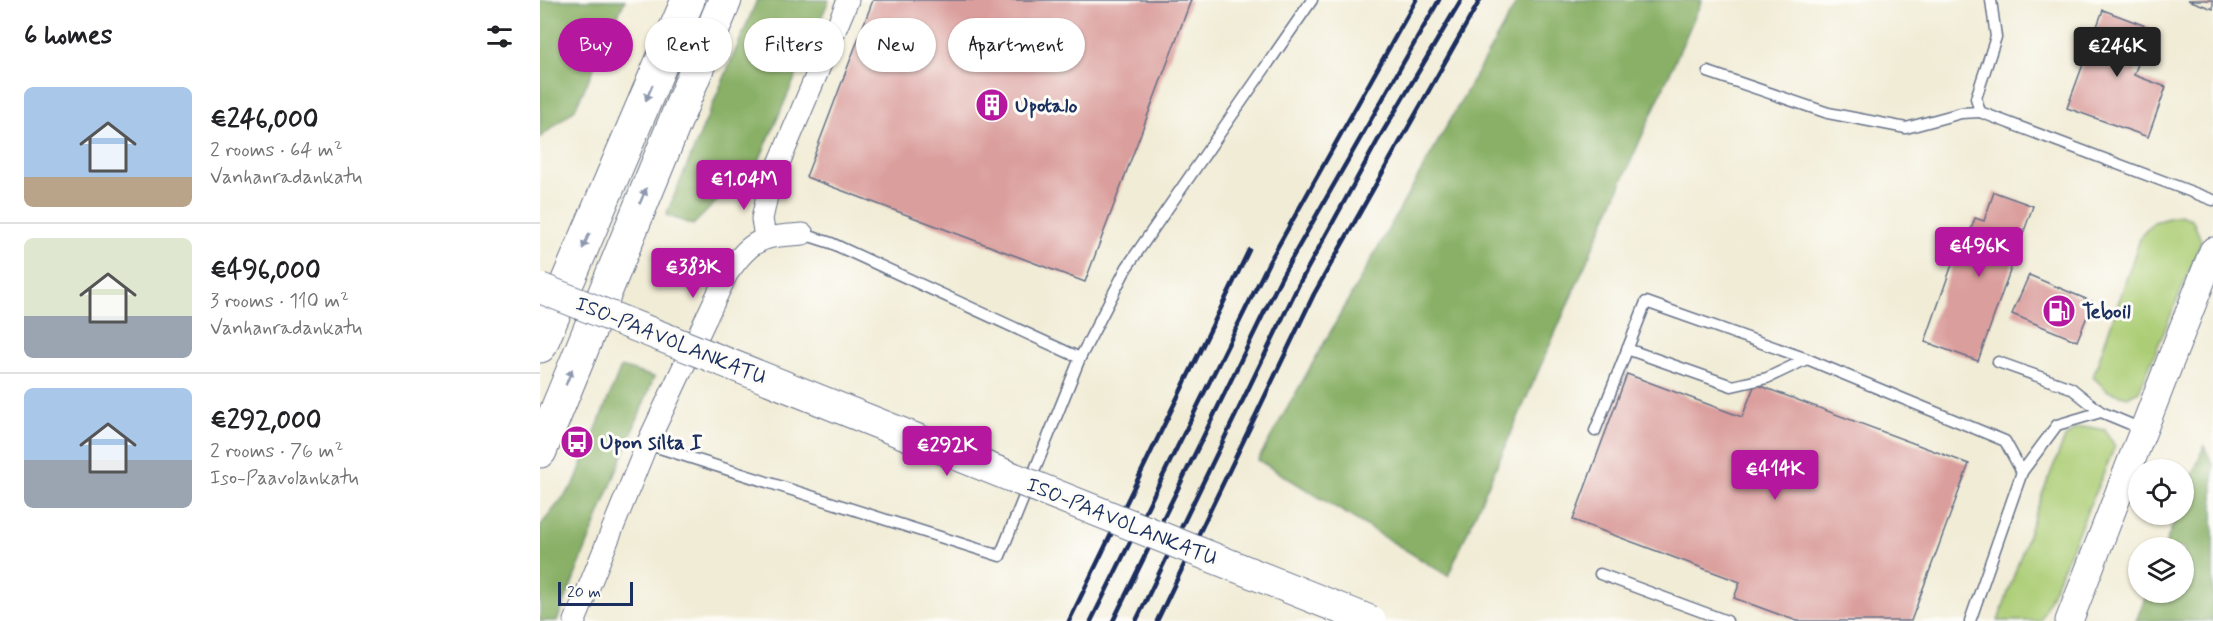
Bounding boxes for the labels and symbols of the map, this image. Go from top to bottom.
pin: €246K [2075,27,2159,78]
one-way arrow [644,84,654,102]
building icon: Upotalo [974,87,1010,123]
place label: Upotalo [1015,92,1077,120]
pin: €1.04M [695,160,793,211]
one-way arrow [638,187,648,205]
pin: €496K [1937,227,2021,278]
one-way arrow [581,233,590,250]
pin: €383K [651,248,735,299]
street label: ISO-PAAVOLANKATU [571,290,770,392]
fuel station icon: Teboil [2041,293,2077,329]
place label: Teboil [2082,298,2131,326]
one-way arrow [565,368,574,386]
bus stop icon: Upon silta I [559,424,595,460]
pin: €292K [905,426,989,477]
place label: Upon silta I [600,429,703,457]
pin: €414K [1733,450,1817,501]
street label: ISO-PAAVOLANKATU [1022,471,1221,573]
scale bar [558,579,633,606]

